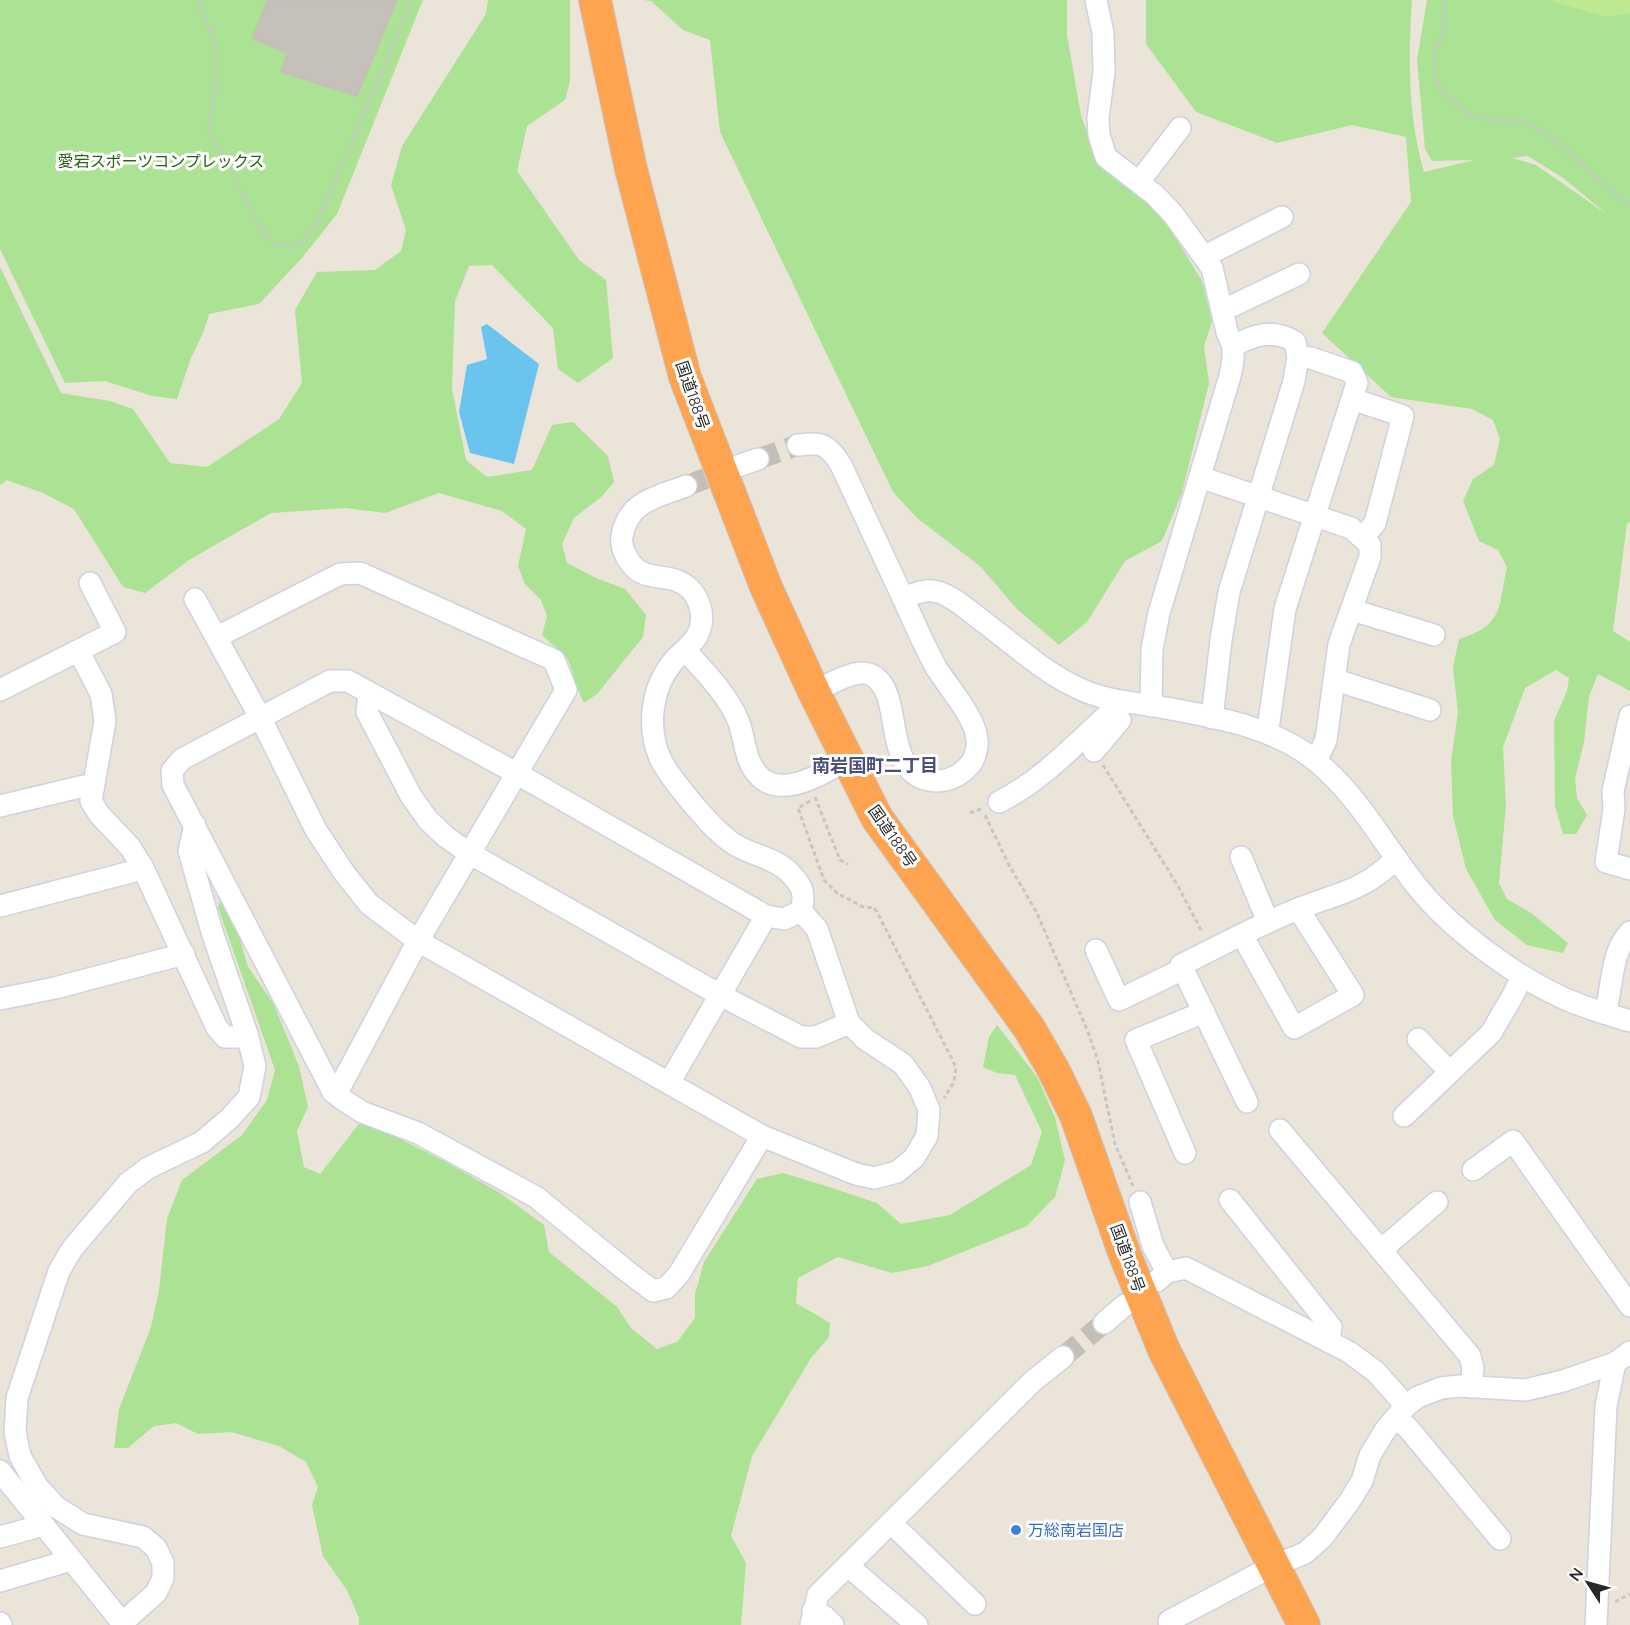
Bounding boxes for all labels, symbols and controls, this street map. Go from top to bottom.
park label: 愛宕スポーツコンプレックス [58,151,264,171]
street label: 国道188号 [672,358,714,432]
district label: 南岩国町二丁目 [812,754,938,777]
street label: 国道188号 [864,801,922,871]
street label: 国道188号 [1106,1221,1150,1295]
place label: 万総南岩国店 [1028,1520,1124,1540]
marker: 万総南岩国店 [1009,1523,1023,1537]
north arrow [1558,1553,1618,1613]
text: N [1564,1564,1587,1585]

